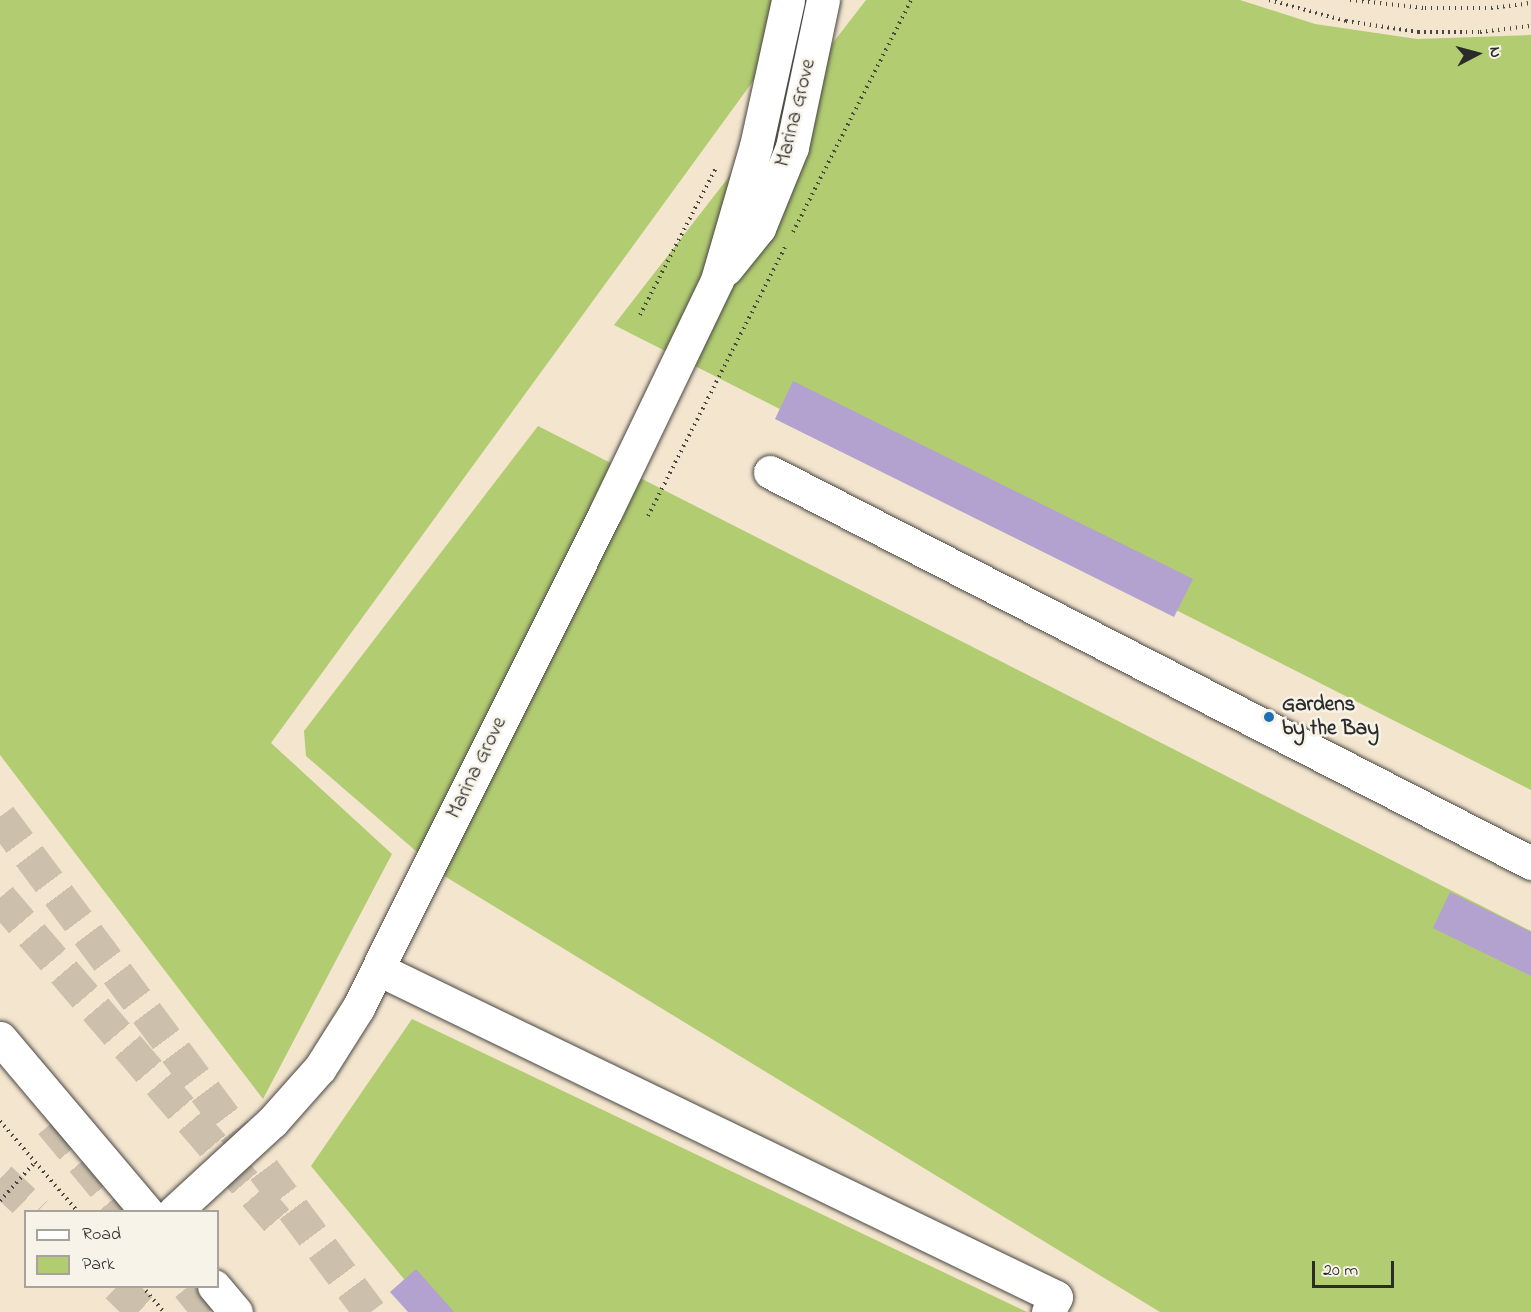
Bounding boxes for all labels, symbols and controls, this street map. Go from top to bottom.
north arrow [1447,24,1507,84]
text: N [1482,45,1507,59]
street label: Marina Grove [770,57,822,169]
place label: Gardens by the Bay [1282,692,1379,742]
marker: Gardens by the Bay [1260,708,1278,726]
street label: Marina Grove [442,713,512,823]
legend [24,1210,219,1288]
text: Road [82,1222,121,1248]
scale bar [1315,1249,1398,1287]
text: Park [82,1252,115,1278]
text: 20 m [1323,1258,1358,1284]

